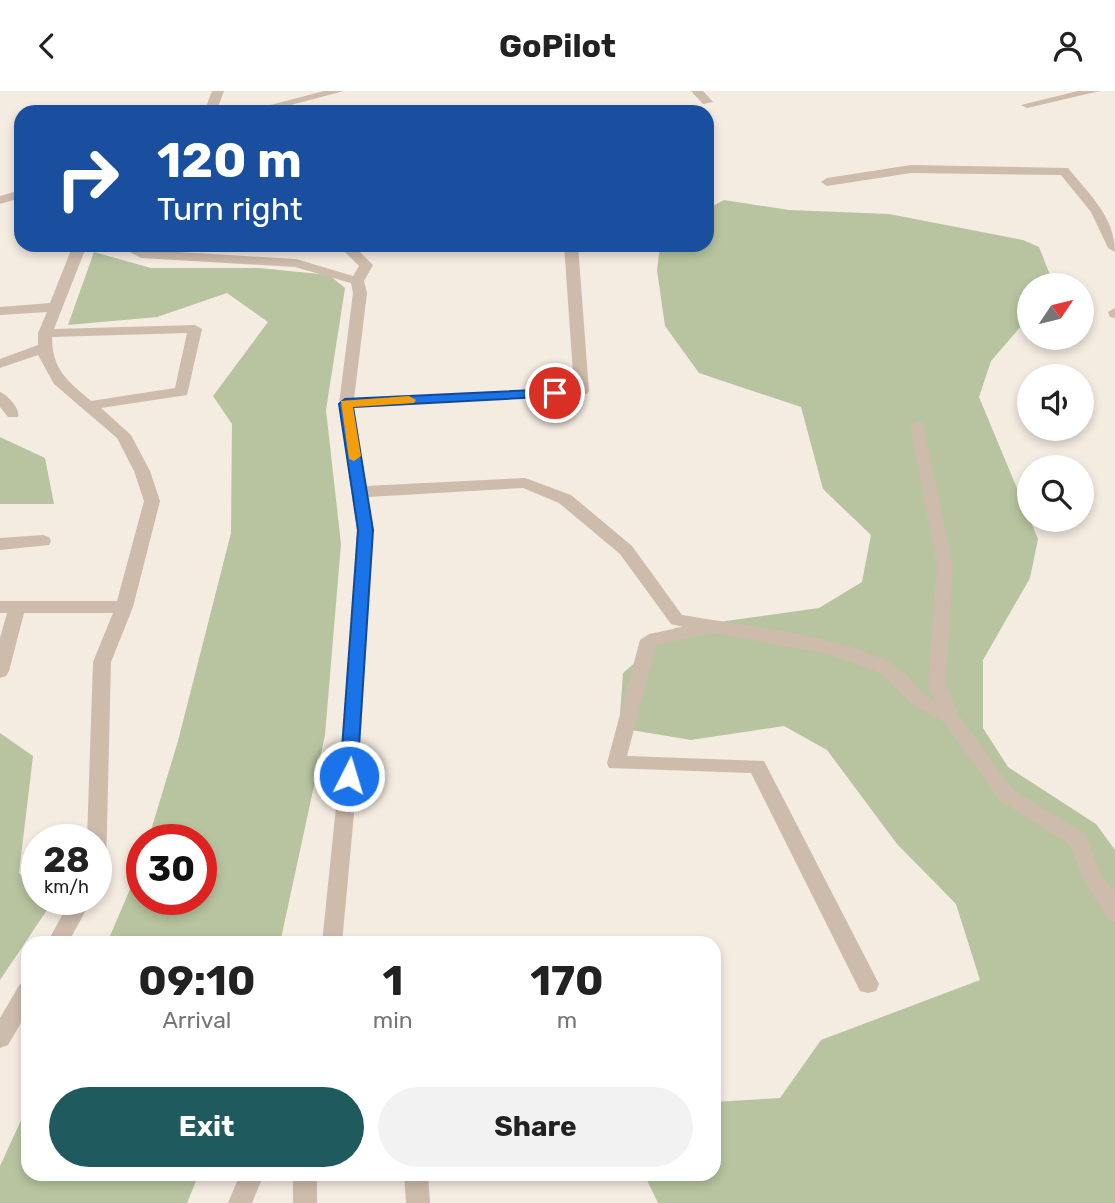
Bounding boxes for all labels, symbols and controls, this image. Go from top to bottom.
icon: back [28,27,66,65]
text: GoPilot [499,27,616,65]
icon: person [1049,27,1087,65]
text: 120 m [157,131,302,189]
icon: right [42,133,133,224]
text: Turn right [157,190,302,228]
north arrow [1017,273,1094,350]
map controls [1017,273,1094,532]
pin [525,363,585,423]
button: sound [1017,364,1094,441]
icon: arrive [536,374,574,412]
button: search [1017,455,1094,532]
position arrow [312,739,386,813]
speed limit sign: 30 [126,824,217,915]
text: 28 [43,839,90,881]
text: km/h [44,876,89,898]
text: 09:10 [138,956,256,1006]
text: 1 [382,956,403,1006]
text: 170 [530,956,604,1006]
text: Arrival [162,1006,231,1034]
text: min [373,1006,413,1034]
text: m [557,1006,577,1034]
button: Exit [49,1087,364,1167]
button: Share [378,1087,693,1167]

